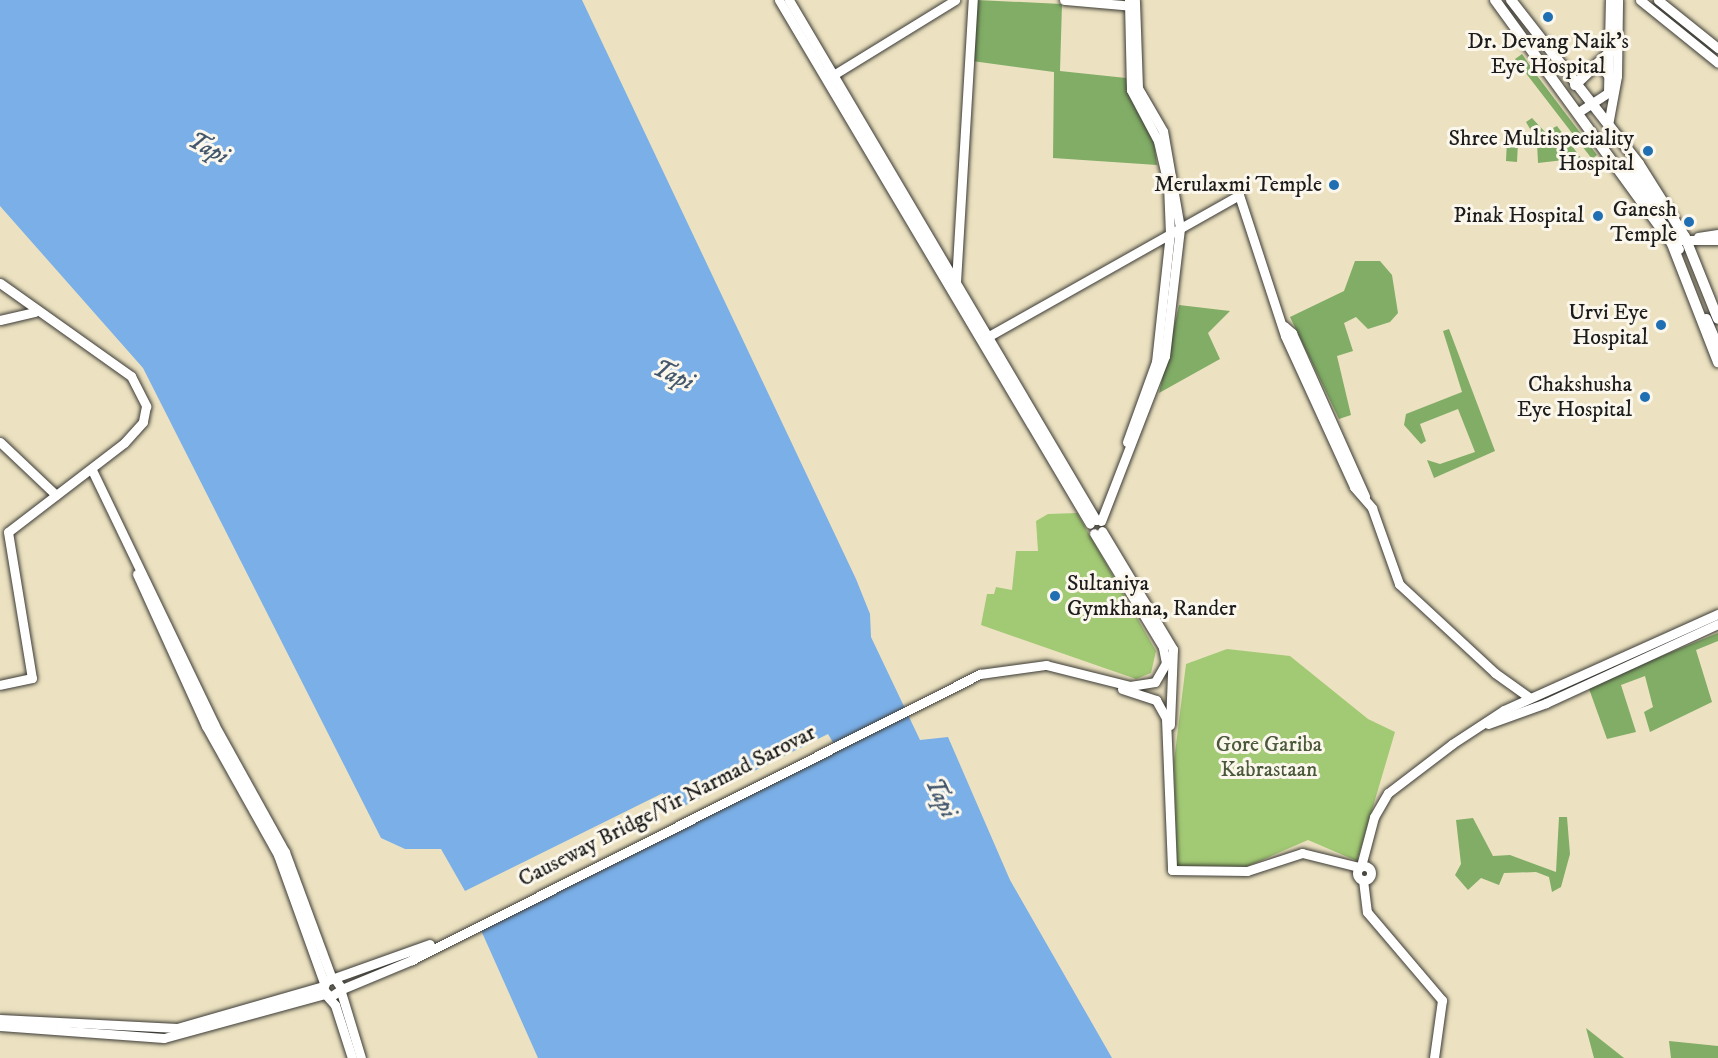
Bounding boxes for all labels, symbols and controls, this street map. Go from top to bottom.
marker: Dr. Devang Naik's Eye Hospital [1539,8,1557,26]
place label: Dr. Devang Naik's Eye Hospital [1467,28,1629,80]
place label: Shree Multispeciality Hospital [1448,125,1634,176]
water label: Tapi [183,127,233,171]
marker: Shree Multispeciality Hospital [1639,142,1657,160]
place label: Merulaxmi Temple [1154,172,1322,198]
marker: Merulaxmi Temple [1327,178,1341,192]
place label: Ganesh Temple [1610,196,1677,248]
place label: Pinak Hospital [1453,203,1584,229]
marker: Pinak Hospital [1589,207,1607,225]
marker: Ganesh Temple [1682,215,1696,229]
place label: Urvi Eye Hospital [1568,299,1648,350]
marker: Urvi Eye Hospital [1652,316,1670,334]
water label: Tapi [648,354,698,398]
place label: Chakshusha Eye Hospital [1517,371,1632,422]
marker: Chakshusha Eye Hospital [1636,388,1654,406]
place label: Sultaniya Gymkhana, Rander [1067,570,1236,622]
marker: Sultaniya Gymkhana, Rander [1048,589,1062,603]
street label: Causeway Bridge/Vir Narmad Sarovar [514,719,820,893]
park label: Gore Gariba Kabrastaan [1216,731,1322,782]
water label: Tapi [918,773,962,823]

